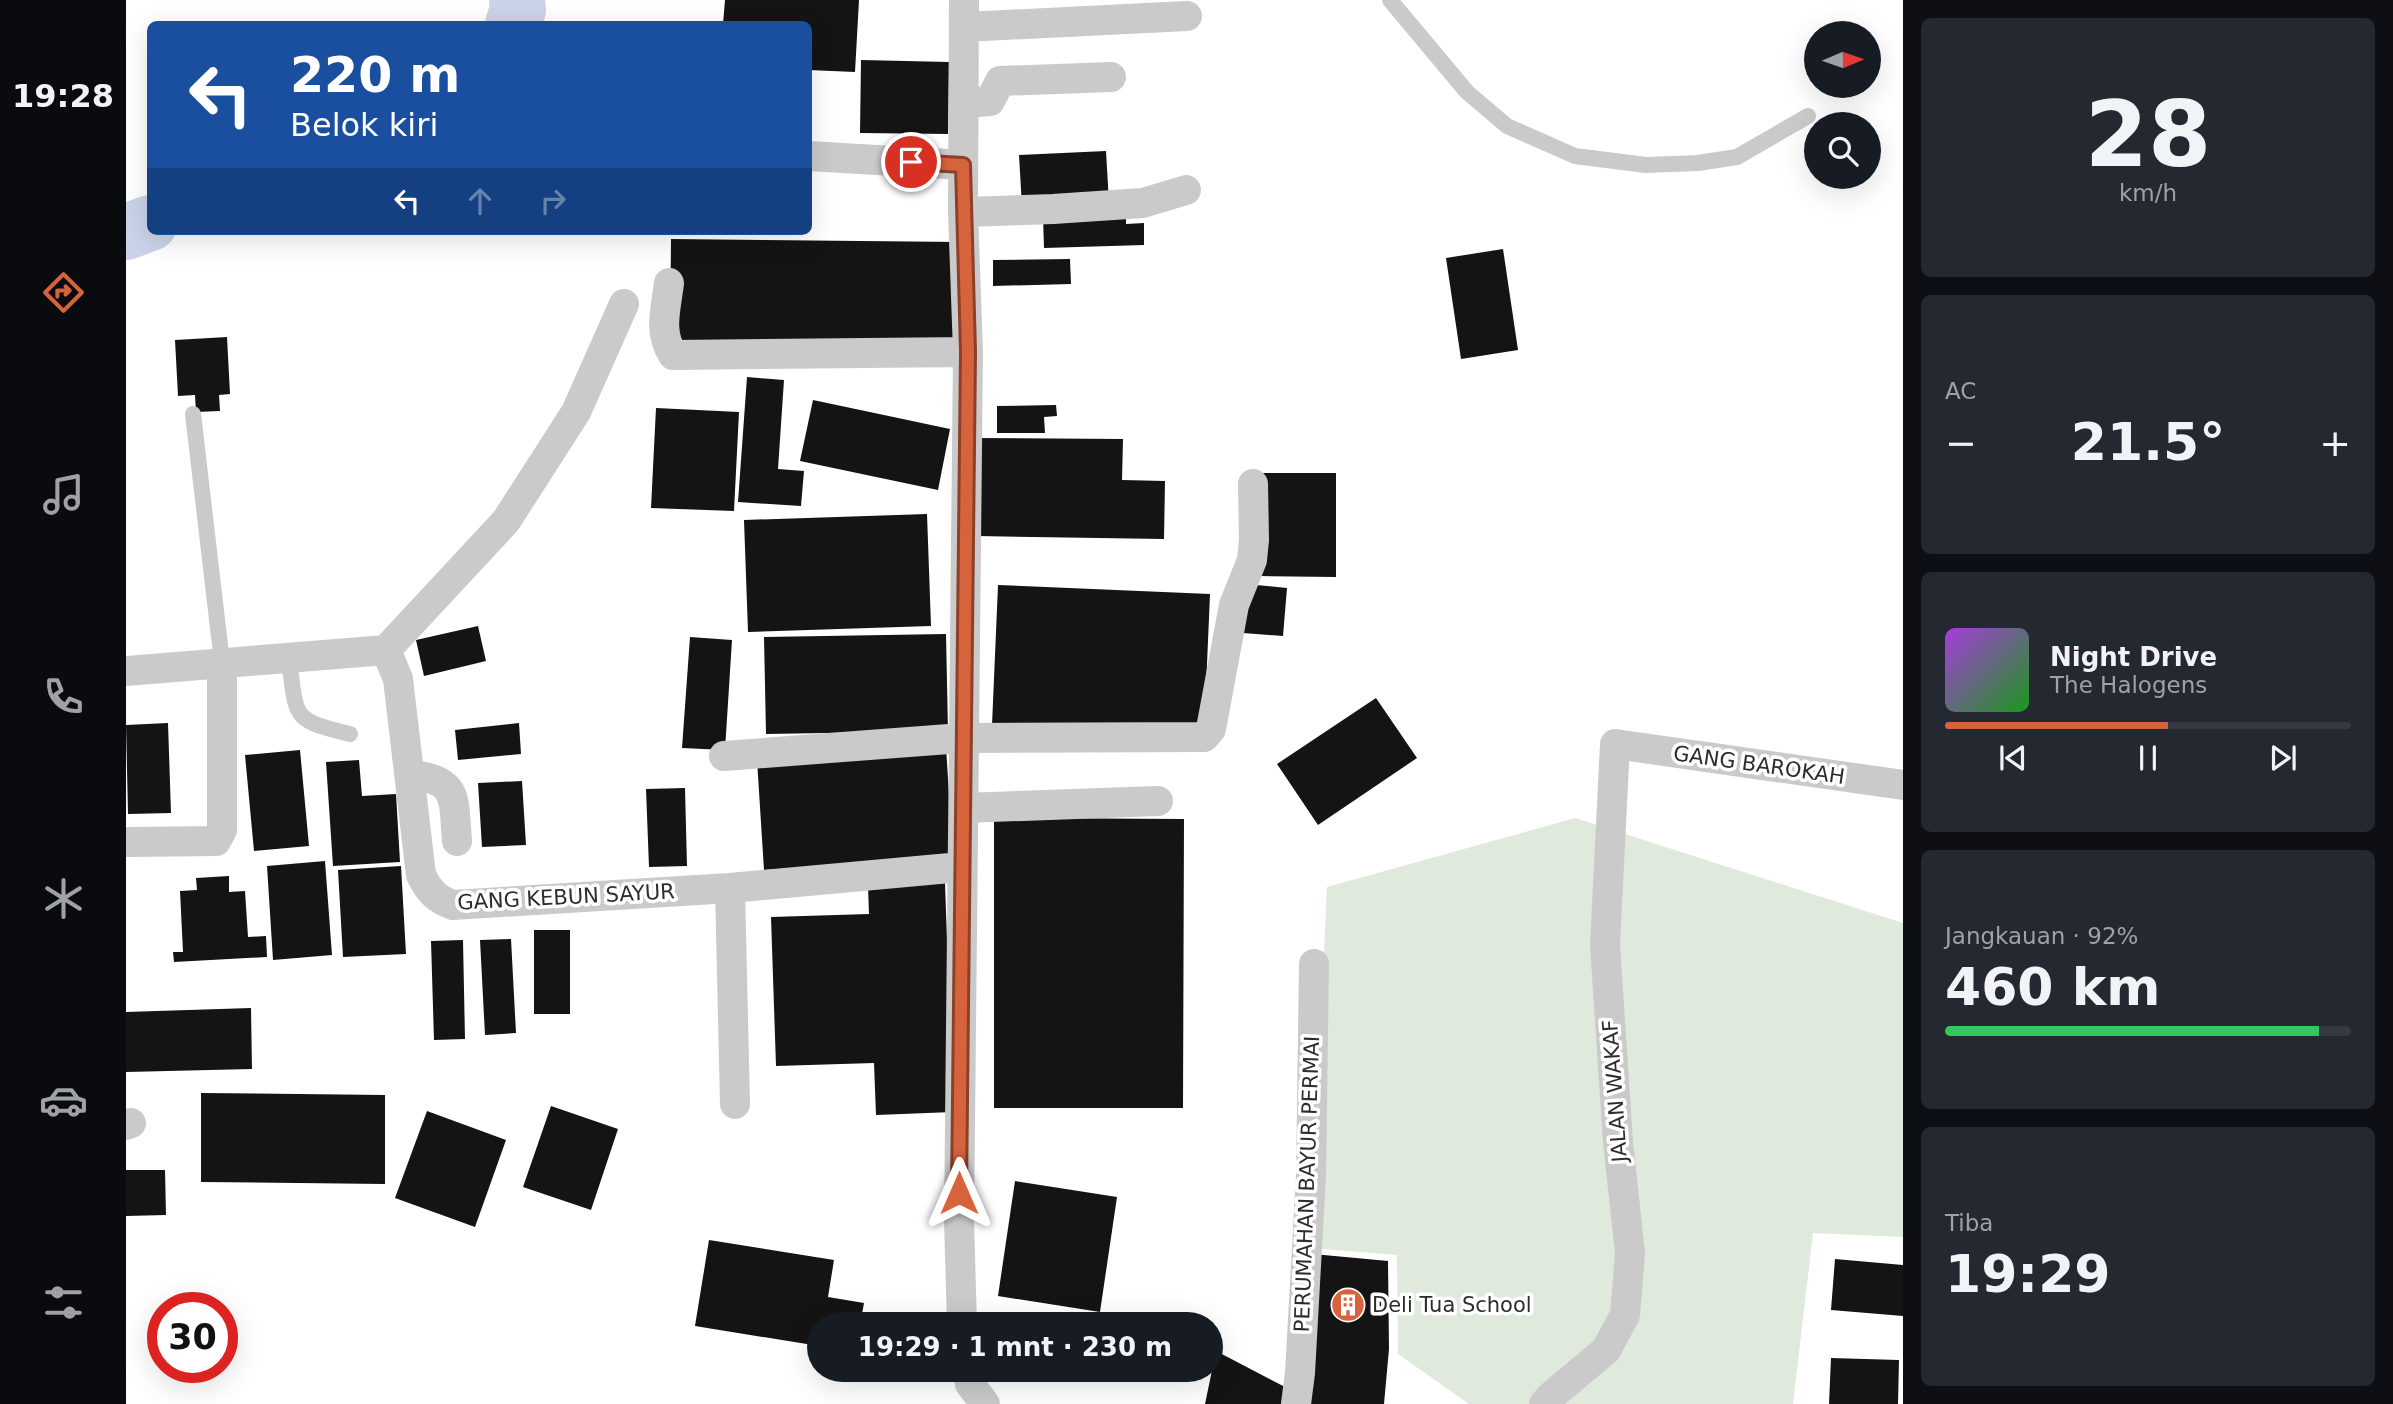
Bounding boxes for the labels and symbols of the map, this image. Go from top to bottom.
north arrow [1804,21,1881,98]
pin [881,132,941,192]
street label: GANG BAROKAH [1672,741,1846,789]
street label: GANG KEBUN SAYUR [457,879,675,915]
street label: JALAN WAKAF [1598,1019,1632,1165]
street label: PERUMAHAN BAYUR PERMAI [1290,1035,1324,1333]
position arrow [922,1156,996,1230]
building icon: Deli Tua School [1329,1286,1367,1324]
speed limit sign: 30 [147,1292,238,1383]
place label: Deli Tua School [1372,1293,1532,1317]

